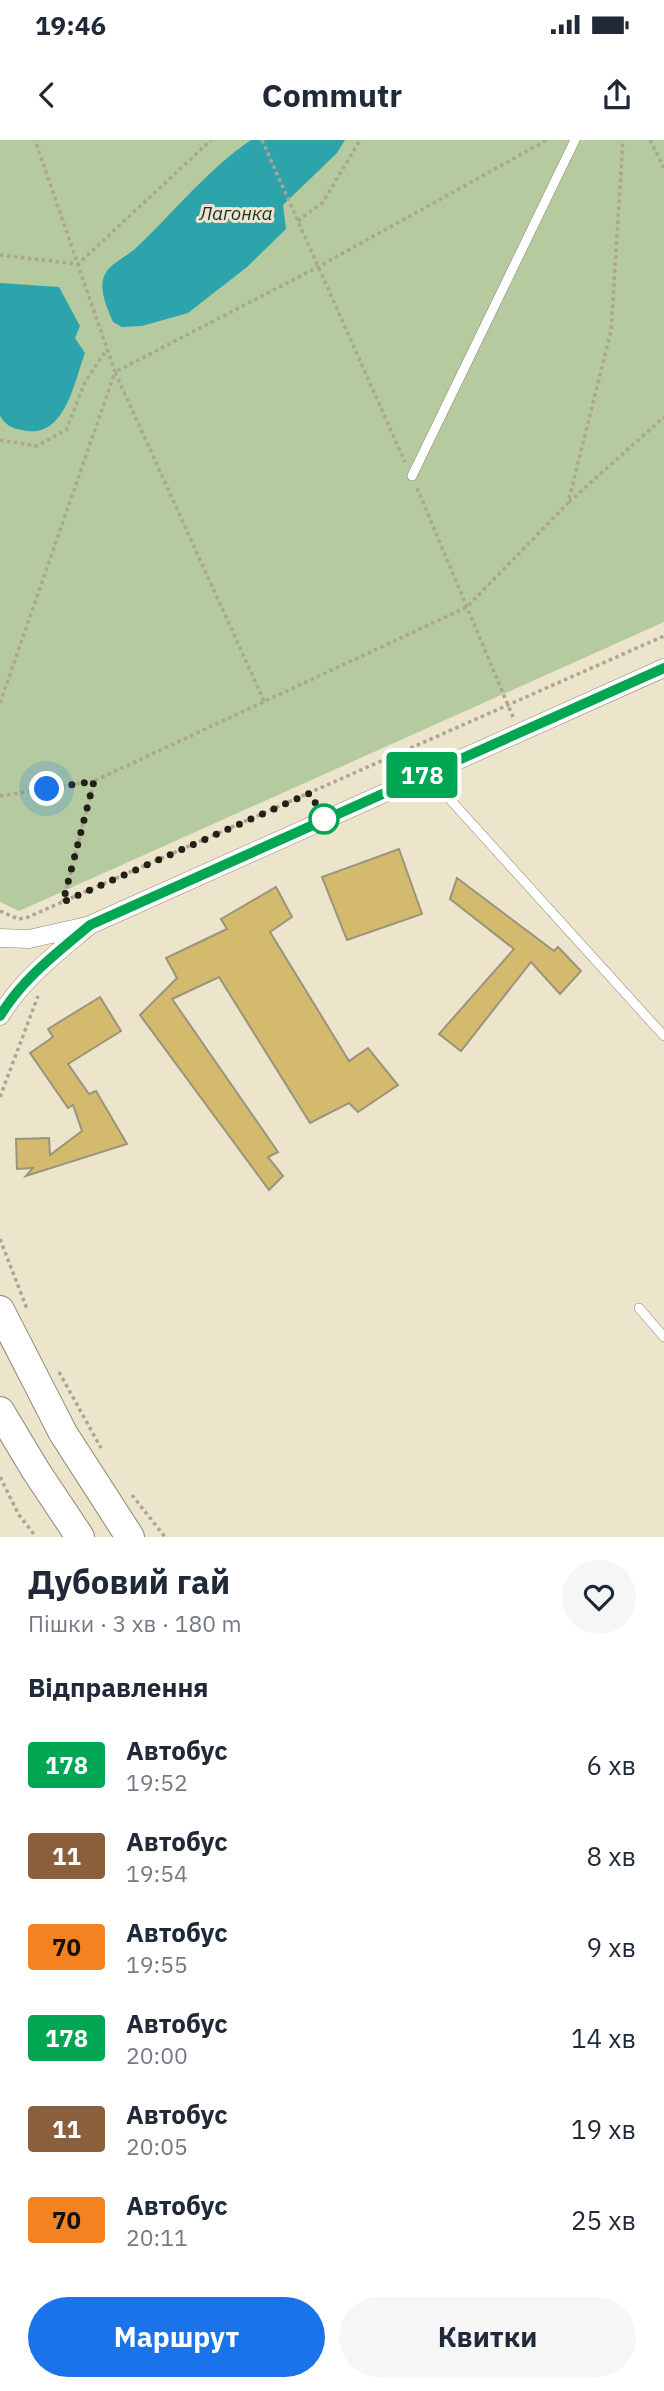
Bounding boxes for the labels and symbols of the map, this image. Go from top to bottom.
water label: Лагонка [198,201,273,225]
line badge: 178 [382,752,462,798]
your location [29,771,64,806]
unlabelled marker [309,804,339,834]

